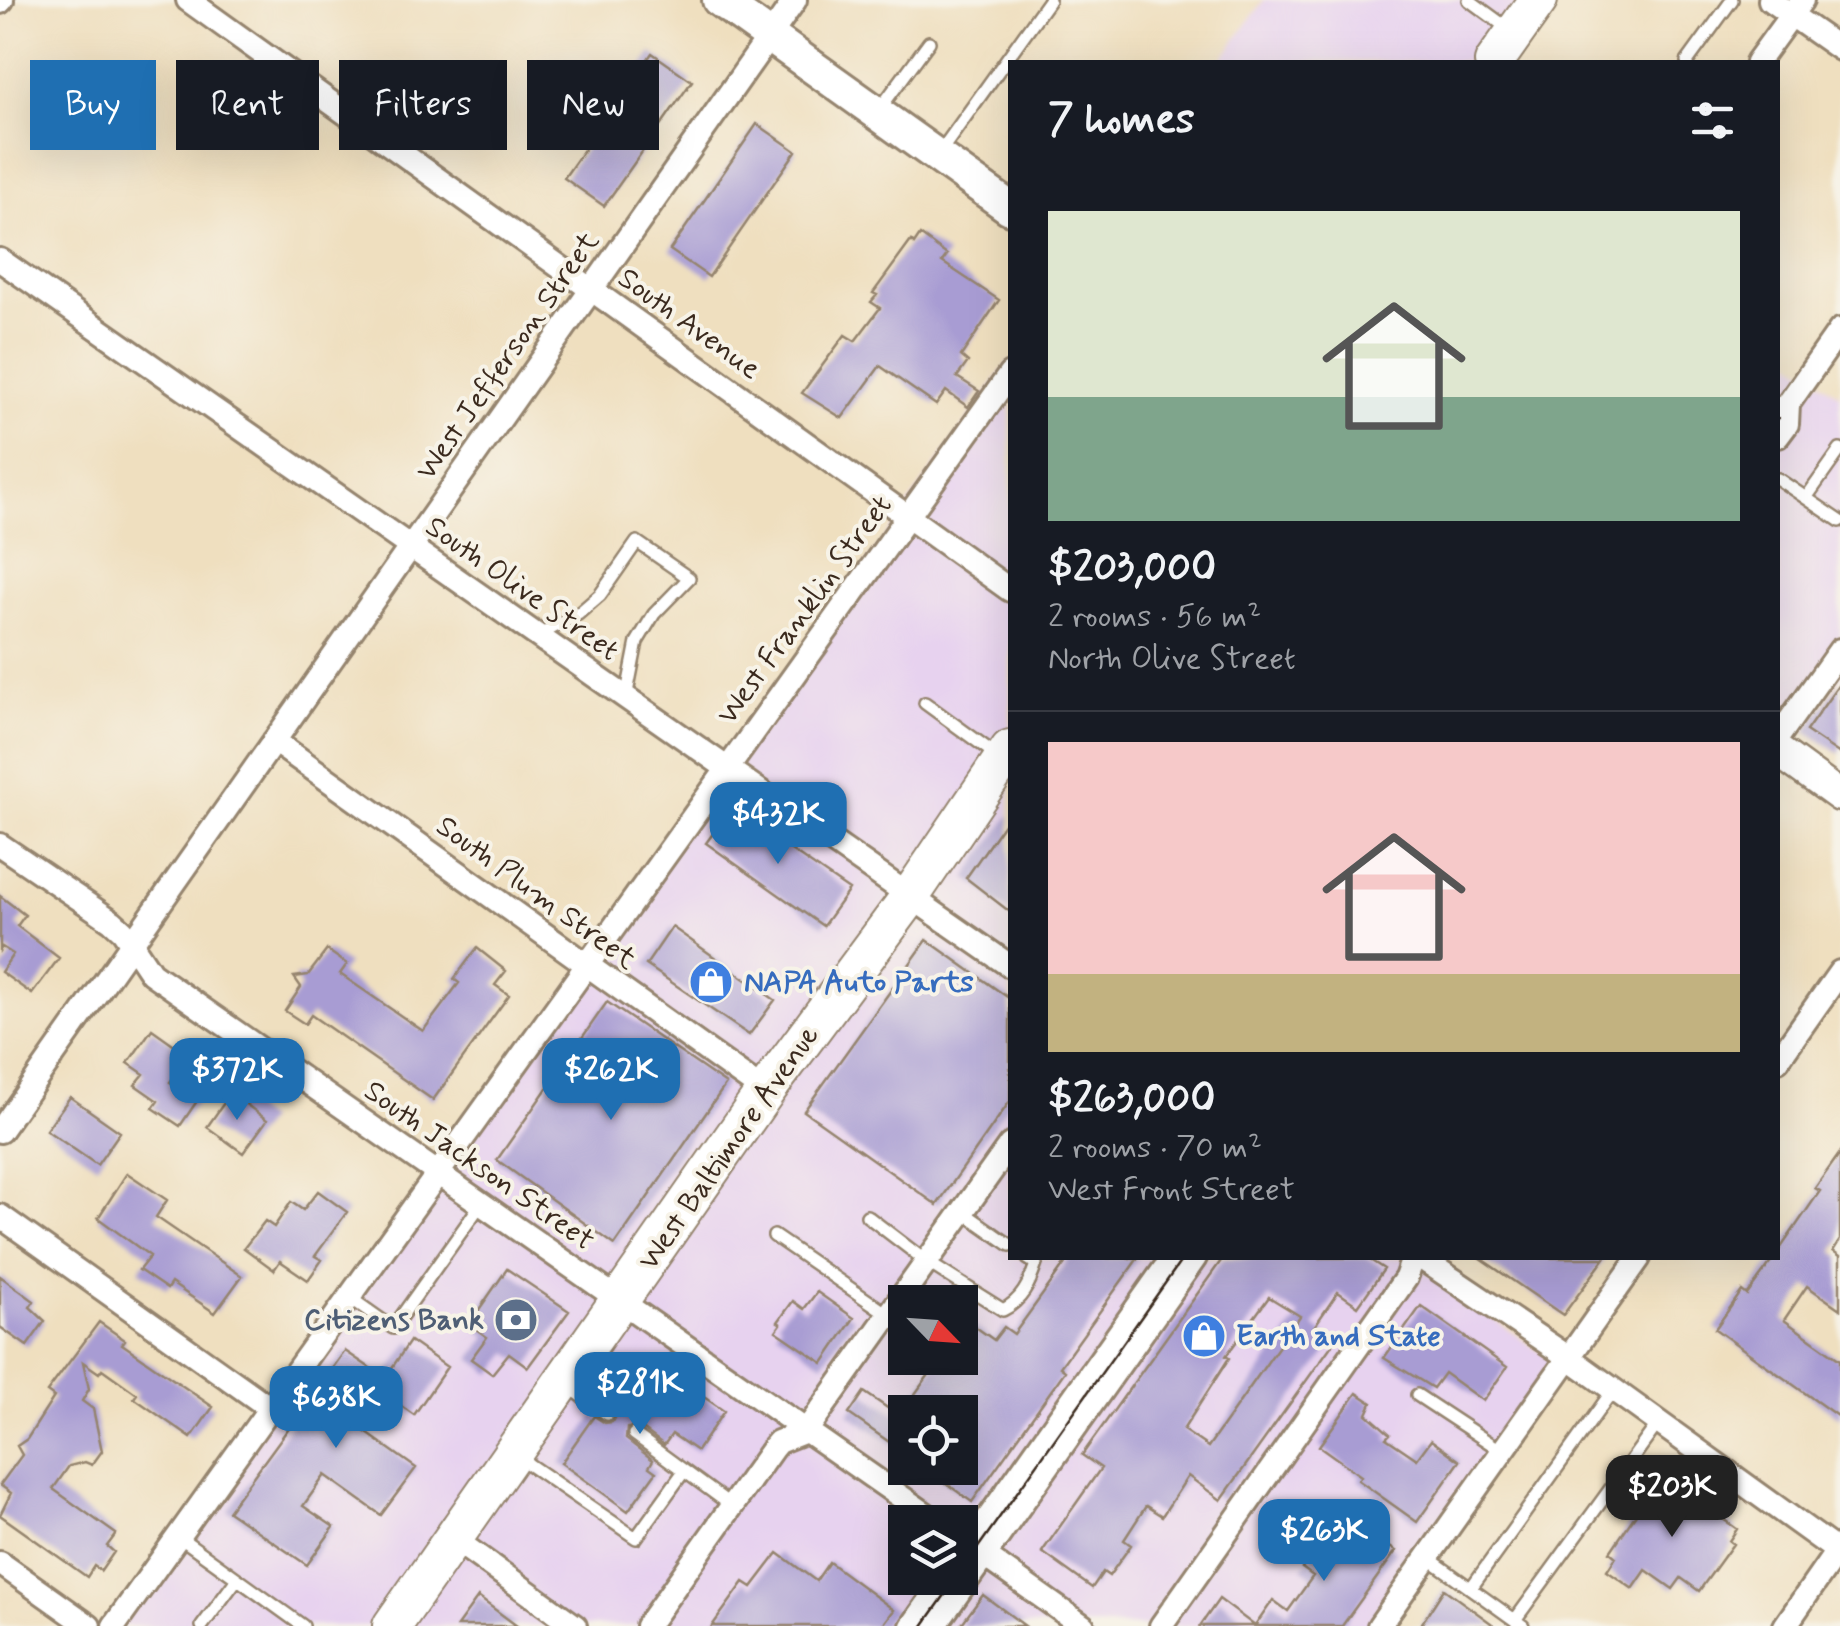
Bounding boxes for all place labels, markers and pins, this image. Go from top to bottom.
pin: $432K [708,782,848,867]
shop icon: NAPA Auto Parts [688,959,734,1005]
place label: NAPA Auto Parts [744,963,974,1002]
pin: $372K [167,1038,307,1123]
pin: $262K [541,1038,681,1123]
bank icon: Citizens Bank [493,1297,539,1343]
place label: Citizens Bank [304,1301,484,1340]
shop icon: Earth and State [1181,1313,1227,1359]
place label: Earth and State [1236,1317,1441,1356]
pin: $281K [570,1352,710,1437]
pin: $638K [266,1366,406,1451]
pin: $203K [1602,1455,1742,1540]
pin: $263K [1254,1499,1394,1584]

